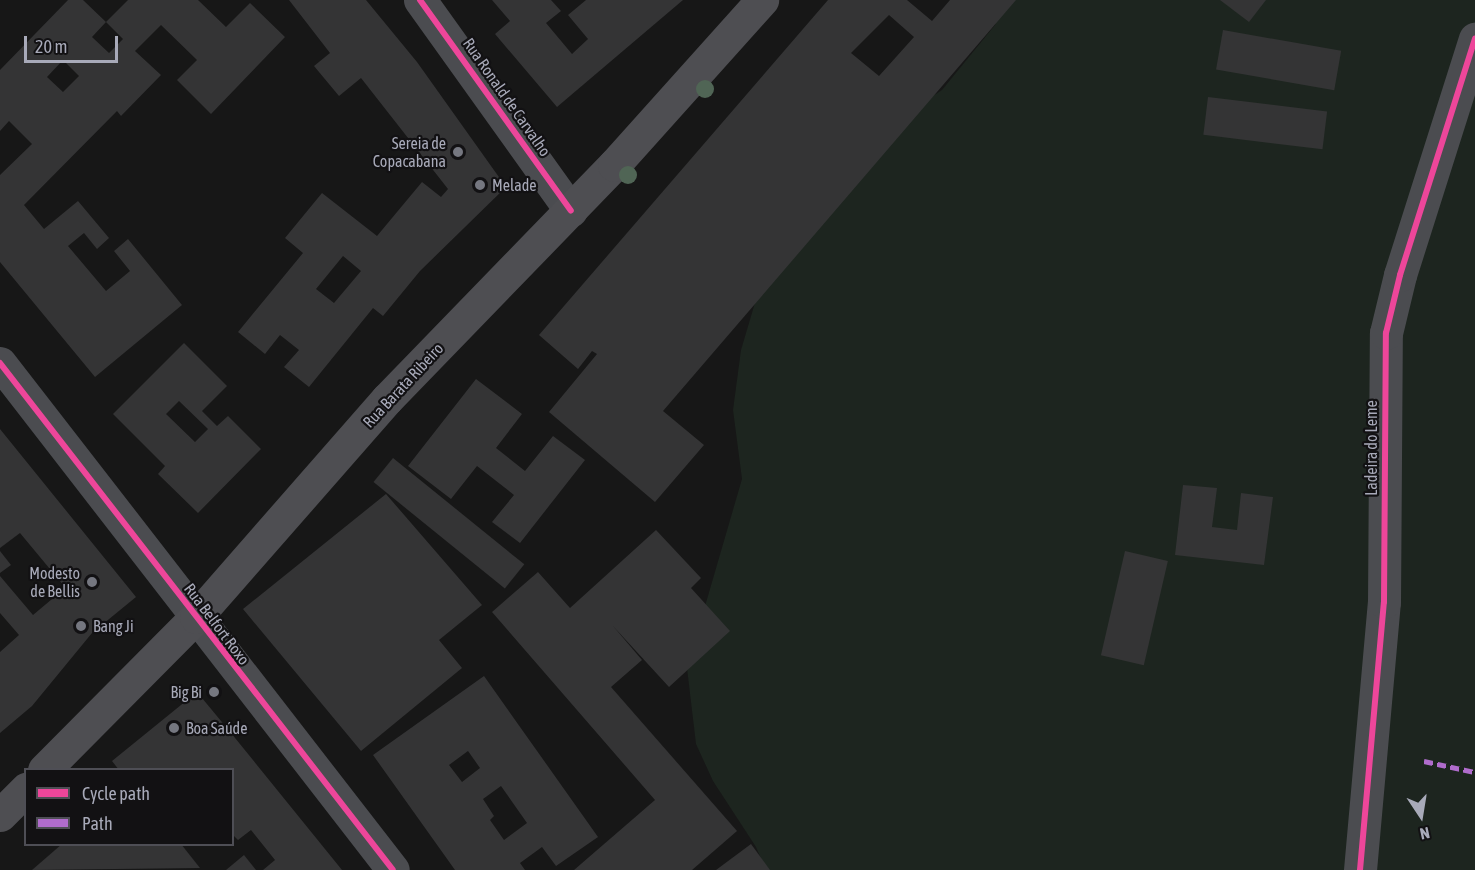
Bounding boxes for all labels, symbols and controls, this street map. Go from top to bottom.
scale bar [27,24,122,62]
street label: Rua Ronald de Carvalho [459,34,555,160]
text: 20 m [35,36,67,57]
place label: Sereia de Copacabana [373,133,446,171]
marker: Sereia de Copacabana [451,145,465,159]
place label: Melade [492,175,537,195]
marker: Melade [473,178,487,192]
street label: Rua Barata Ribeiro [359,339,447,431]
street label: Ladeira do Leme [1361,400,1381,496]
place label: Modesto de Bellis [29,563,80,601]
marker: Modesto de Bellis [85,575,99,589]
street label: Rua Belfort Roxo [180,580,254,668]
place label: Bang Ji [93,616,134,636]
marker: Bang Ji [74,619,88,633]
place label: Big Bi [170,682,202,702]
marker: Big Bi [207,685,221,699]
place label: Boa Saúde [186,718,247,738]
marker: Boa Saúde [167,721,181,735]
legend [24,768,234,846]
text: Cycle path [82,783,150,804]
north arrow [1391,786,1451,846]
text: Path [82,813,113,834]
text: N [1418,824,1431,843]

